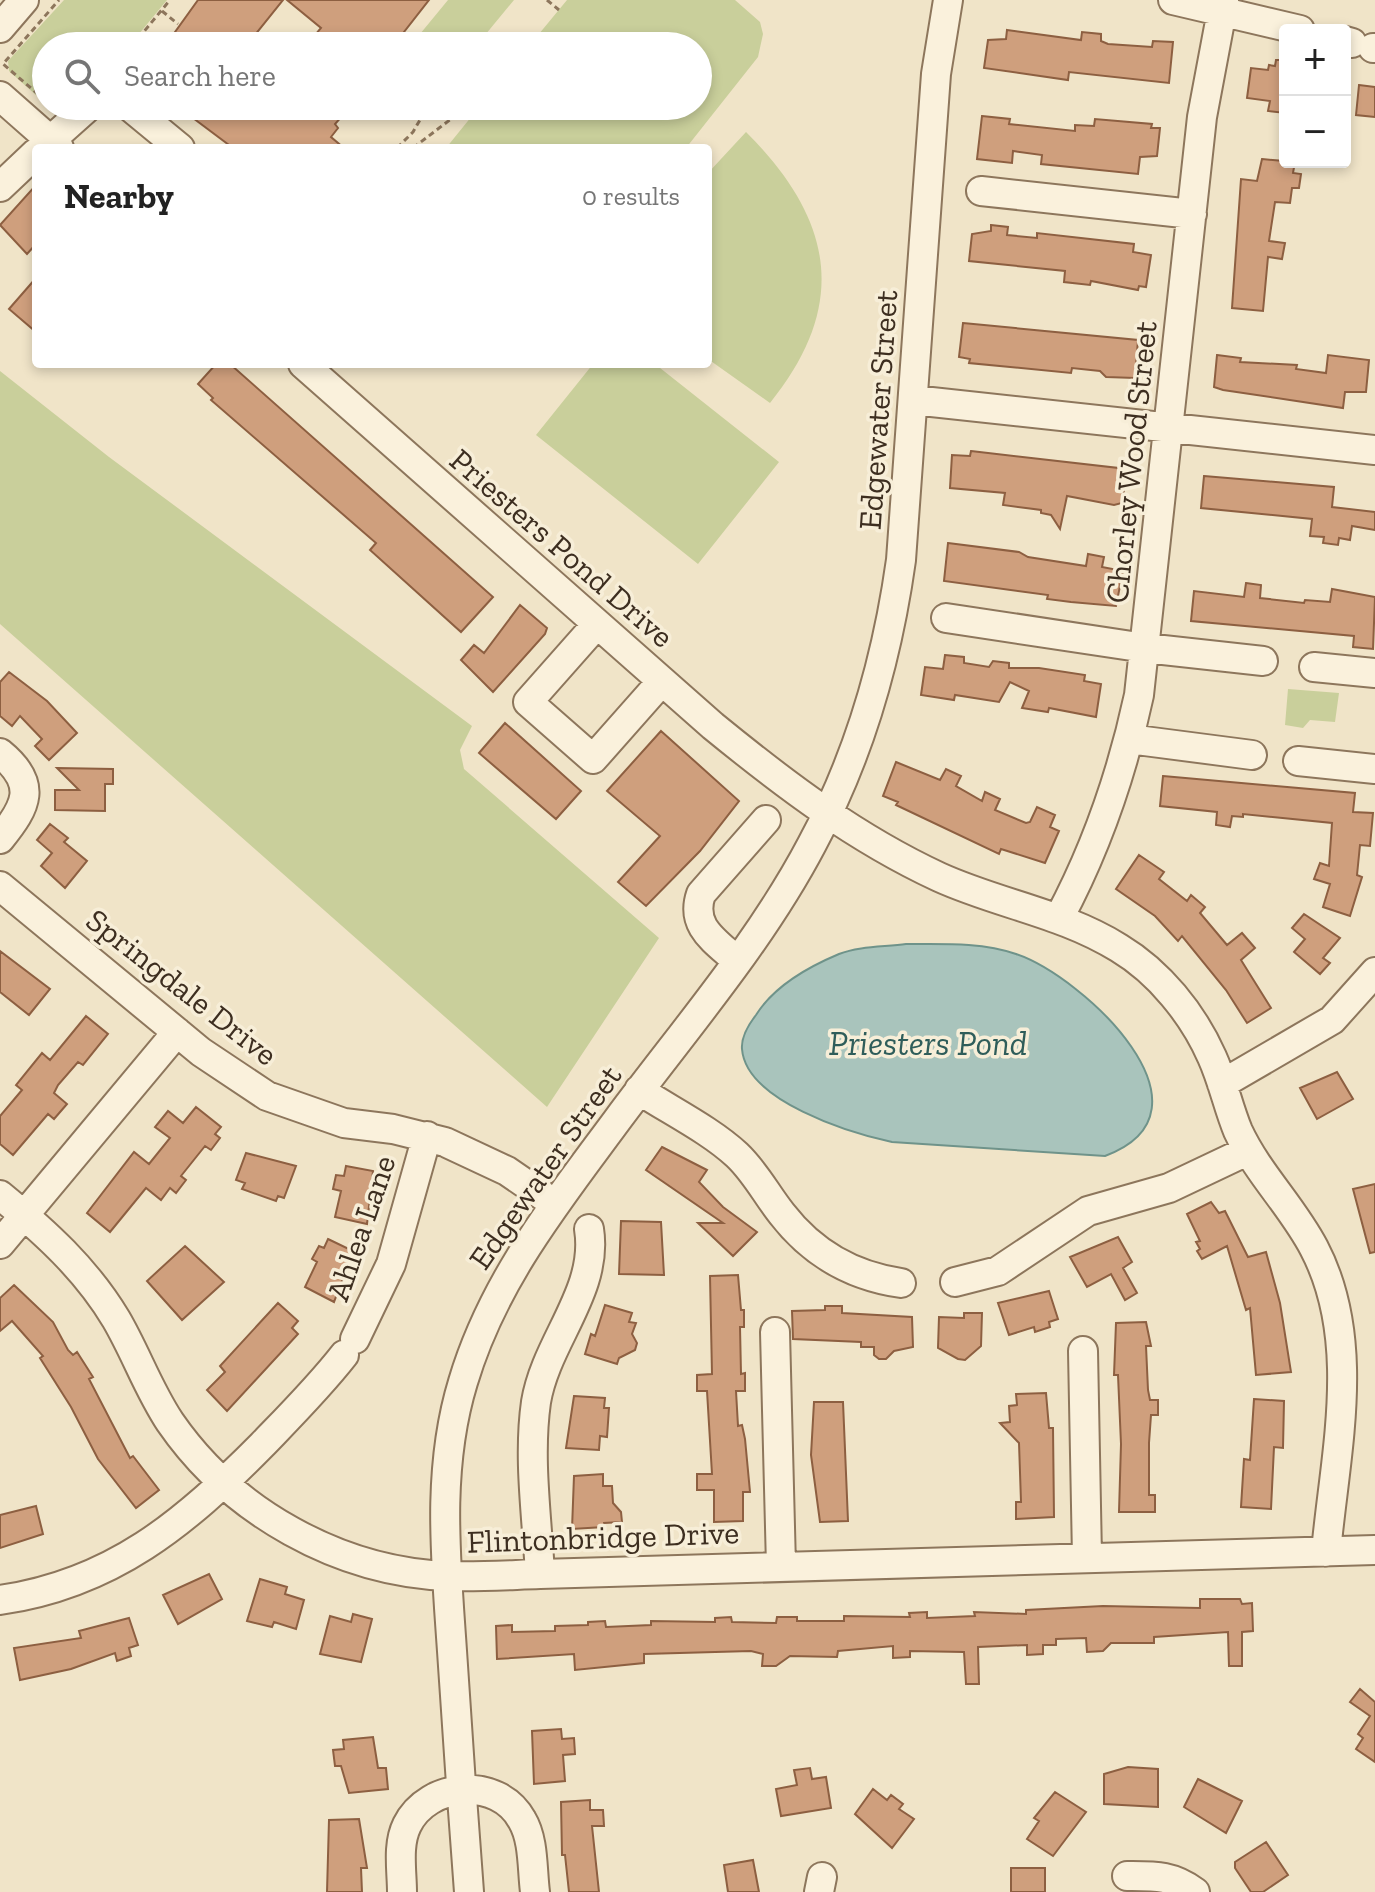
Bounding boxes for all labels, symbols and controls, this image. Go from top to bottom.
map controls [1279,24,1351,168]
button: + [1279,24,1351,96]
search box [32,32,712,120]
icon: search [60,54,104,98]
text: Search here [124,58,276,94]
button: − [1279,96,1351,168]
text: Nearby [64,176,174,217]
text: 0 results [582,180,680,212]
street label: Edgewater Street [851,289,905,531]
street label: Chorley Wood Street [1097,319,1165,605]
street label: Priesters Pond Drive [442,440,682,656]
street label: Springdale Drive [79,901,285,1073]
water label: Priesters Pond [829,1023,1027,1064]
street label: Edgewater Street [461,1058,629,1276]
street label: Ahlea Lane [318,1150,404,1306]
street label: Flintonbridge Drive [466,1513,740,1561]

